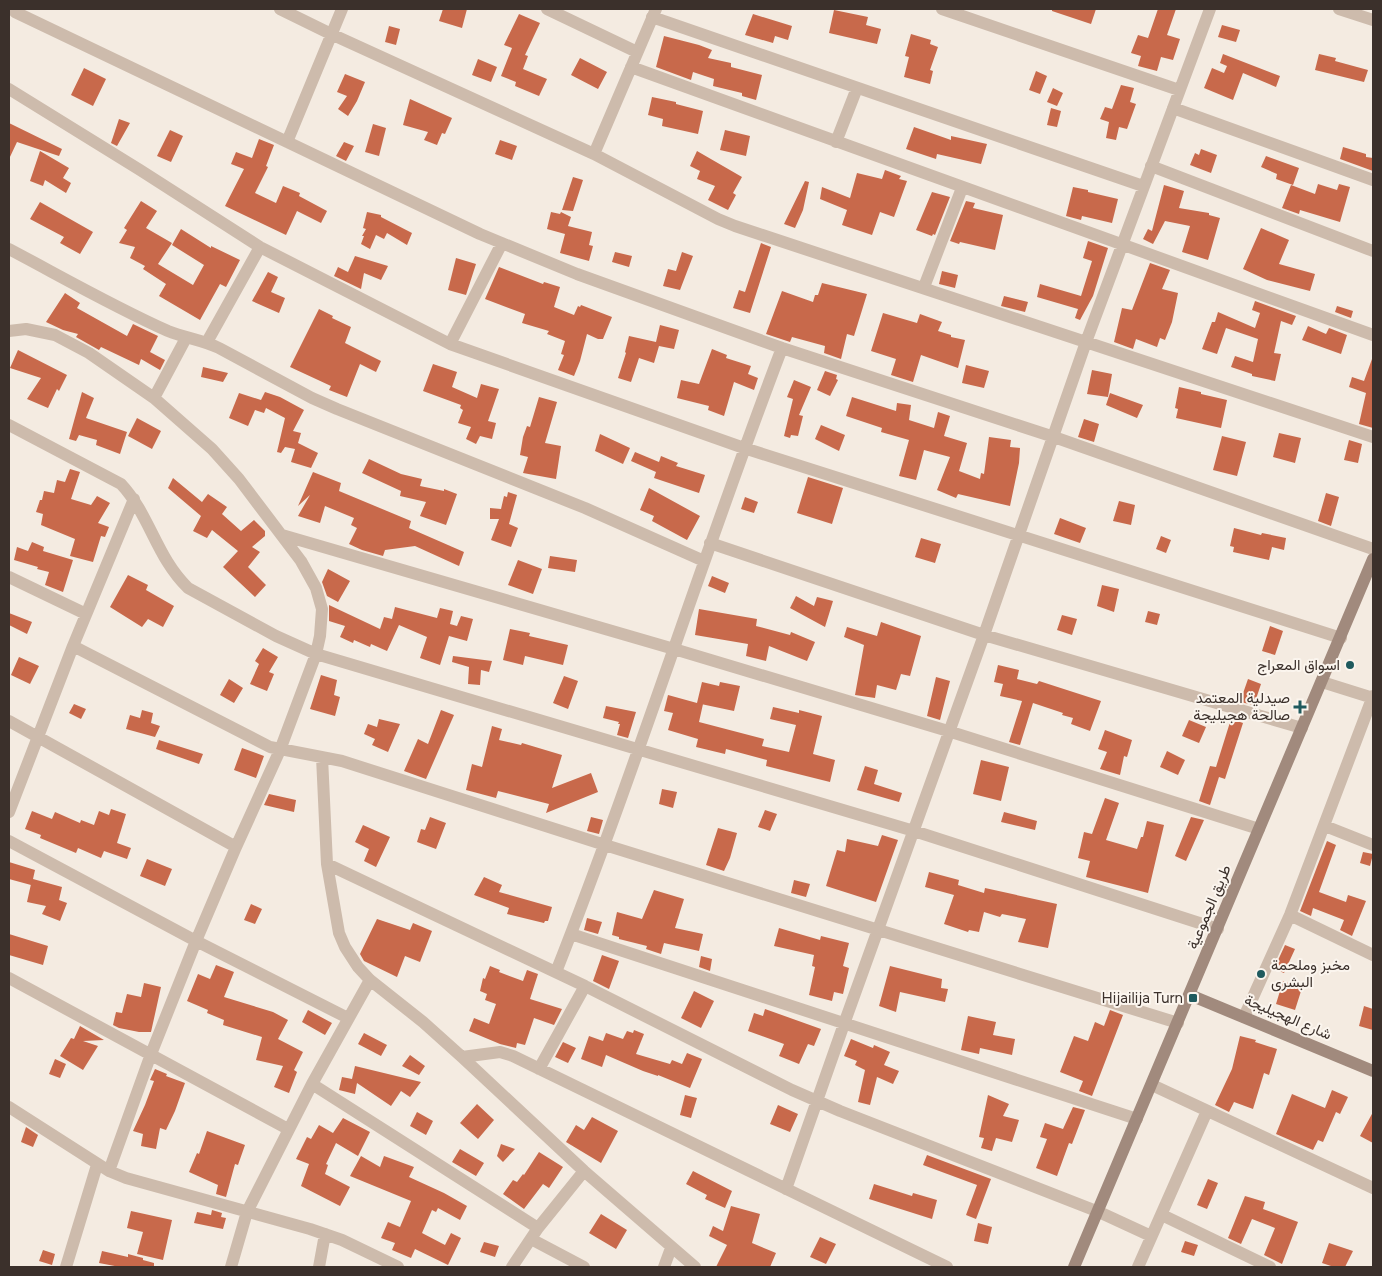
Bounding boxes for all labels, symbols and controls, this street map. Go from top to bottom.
place label: اسواق المعراج [1257,656,1340,676]
marker: اسواق المعراج [1344,659,1356,671]
place label: صيدلية المعتمد صالحة هجيليجة [1193,689,1290,724]
marker: صيدلية المعتمد صالحة هجيليجة [1294,701,1306,713]
street label: طريق الجموعية [1183,862,1236,952]
place label: مخبز وملحمة البشرى [1271,956,1350,992]
marker: مخبز وملحمة البشرى [1255,968,1267,980]
place label: Hijailija Turn [1102,989,1183,1007]
street label: شارع الهجيليجة [1241,991,1334,1045]
marker: Hijailija Turn [1187,992,1199,1004]

